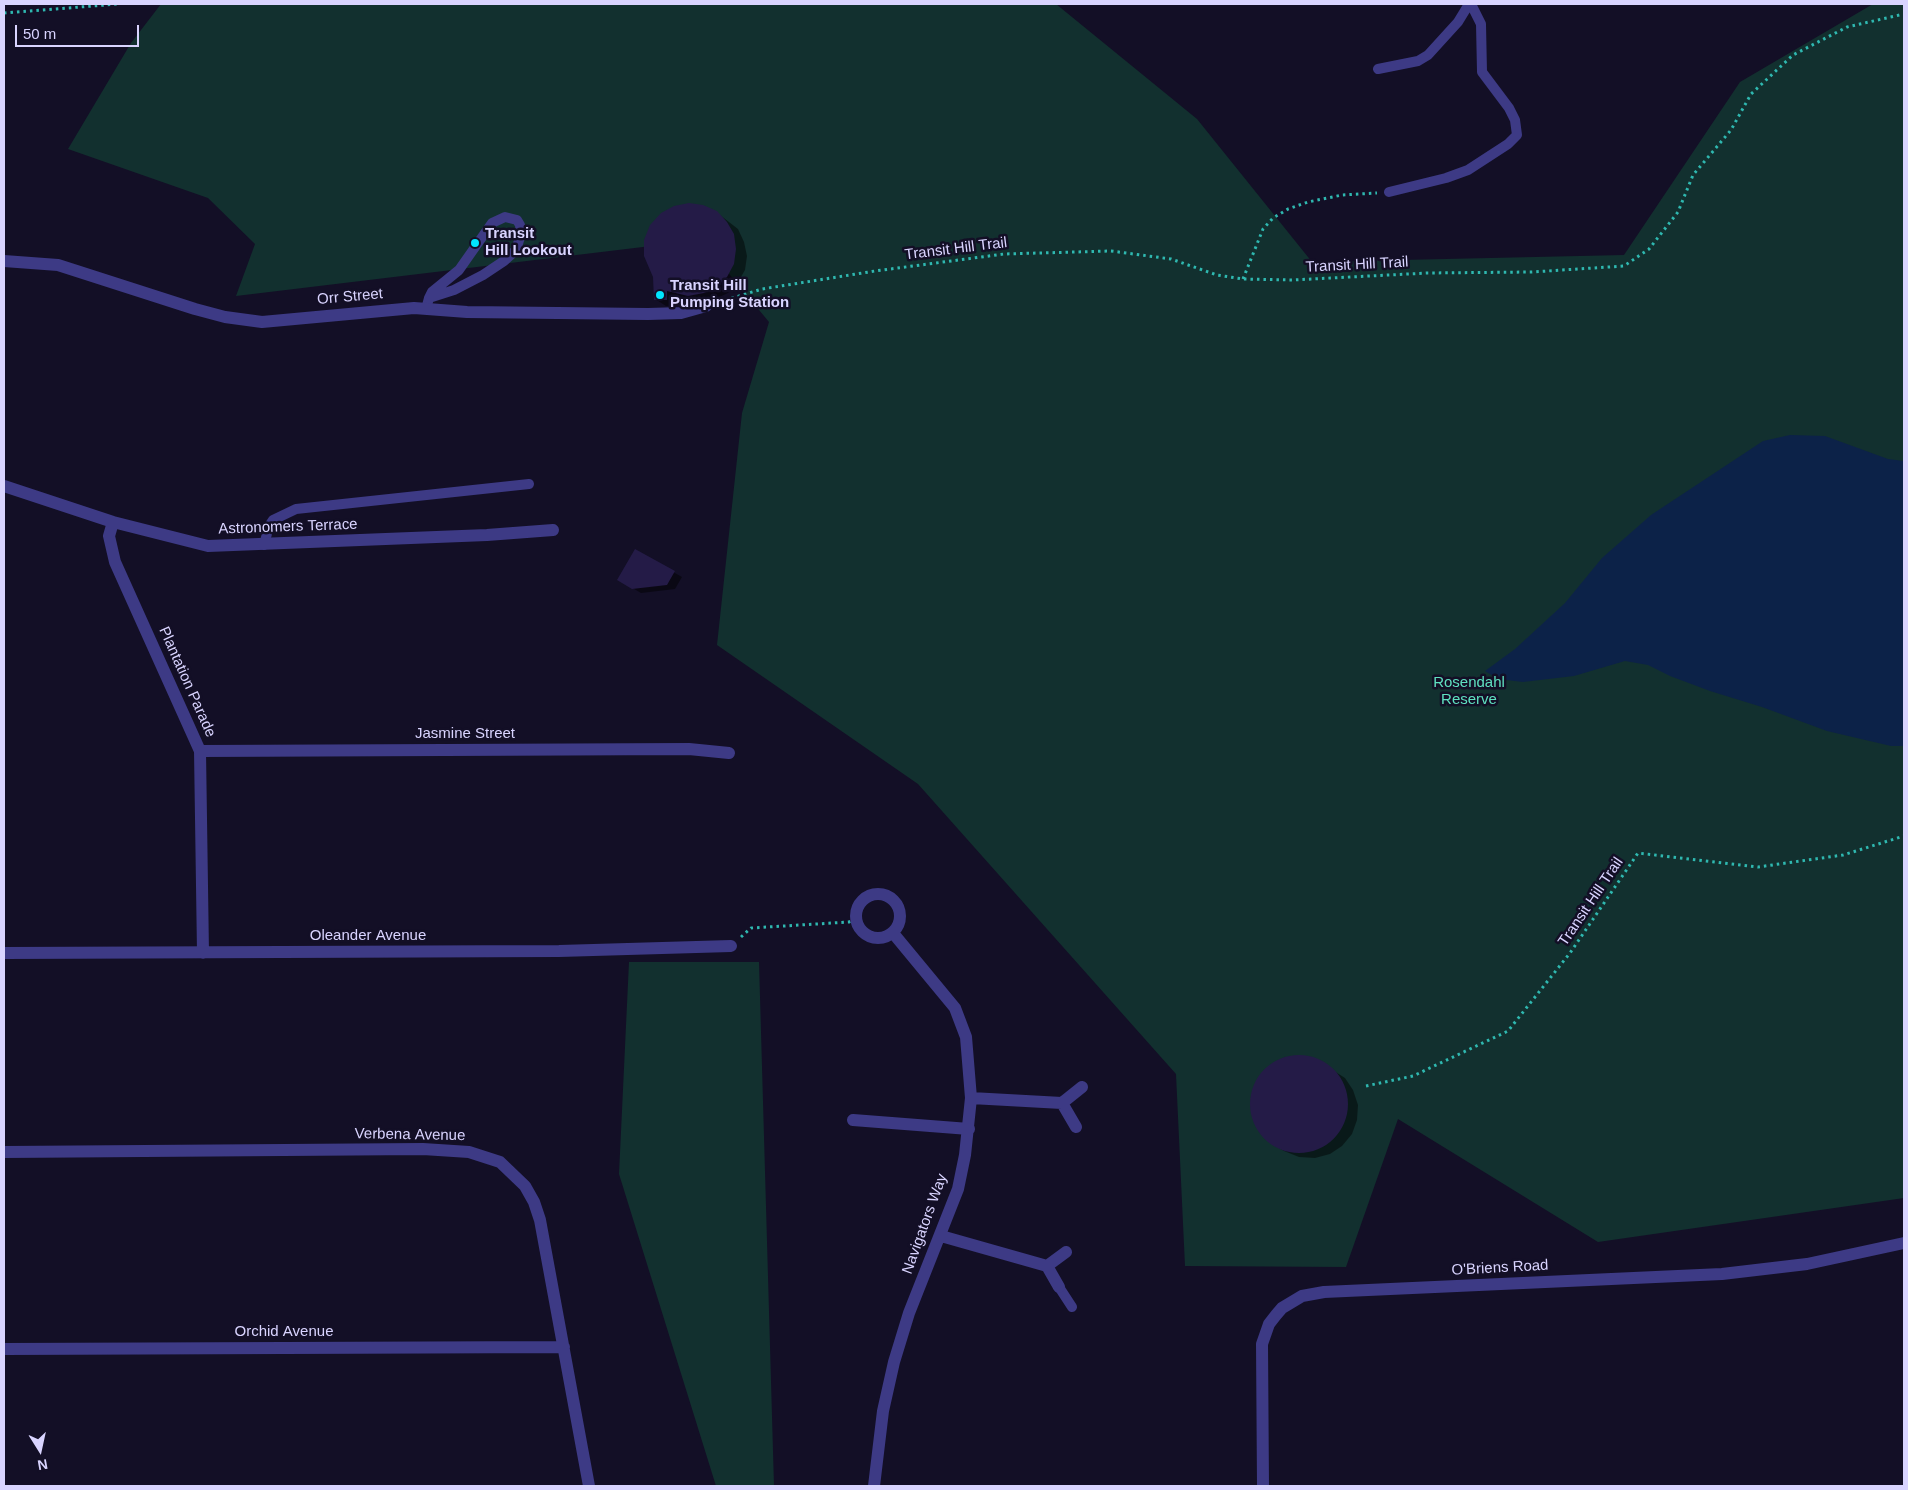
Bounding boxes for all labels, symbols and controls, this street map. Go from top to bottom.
scale bar [18,15,141,47]
text: 50 m [23,25,56,42]
place label: Transit Hill Lookout [485,225,572,260]
street label: Transit Hill Trail [904,234,1008,264]
marker: Transit Hill Lookout [469,237,481,249]
street label: Transit Hill Trail [1305,253,1409,277]
place label: Transit Hill Pumping Station [670,277,789,312]
street label: Orr Street [316,285,384,309]
marker: Transit Hill Pumping Station [654,289,666,301]
street label: Astronomers Terrace [218,516,358,538]
street label: Plantation Parade [155,624,219,740]
park label: Rosendahl Reserve [1433,674,1505,709]
street label: Jasmine Street [415,725,515,743]
street label: Transit Hill Trail [1555,854,1627,950]
street label: Oleander Avenue [310,927,426,945]
street label: Verbena Avenue [355,1125,465,1145]
street label: Navigators Way [899,1171,951,1277]
street label: O'Briens Road [1451,1256,1549,1280]
street label: Orchid Avenue [235,1323,333,1341]
north arrow [15,1425,65,1475]
text: N [36,1456,49,1474]

